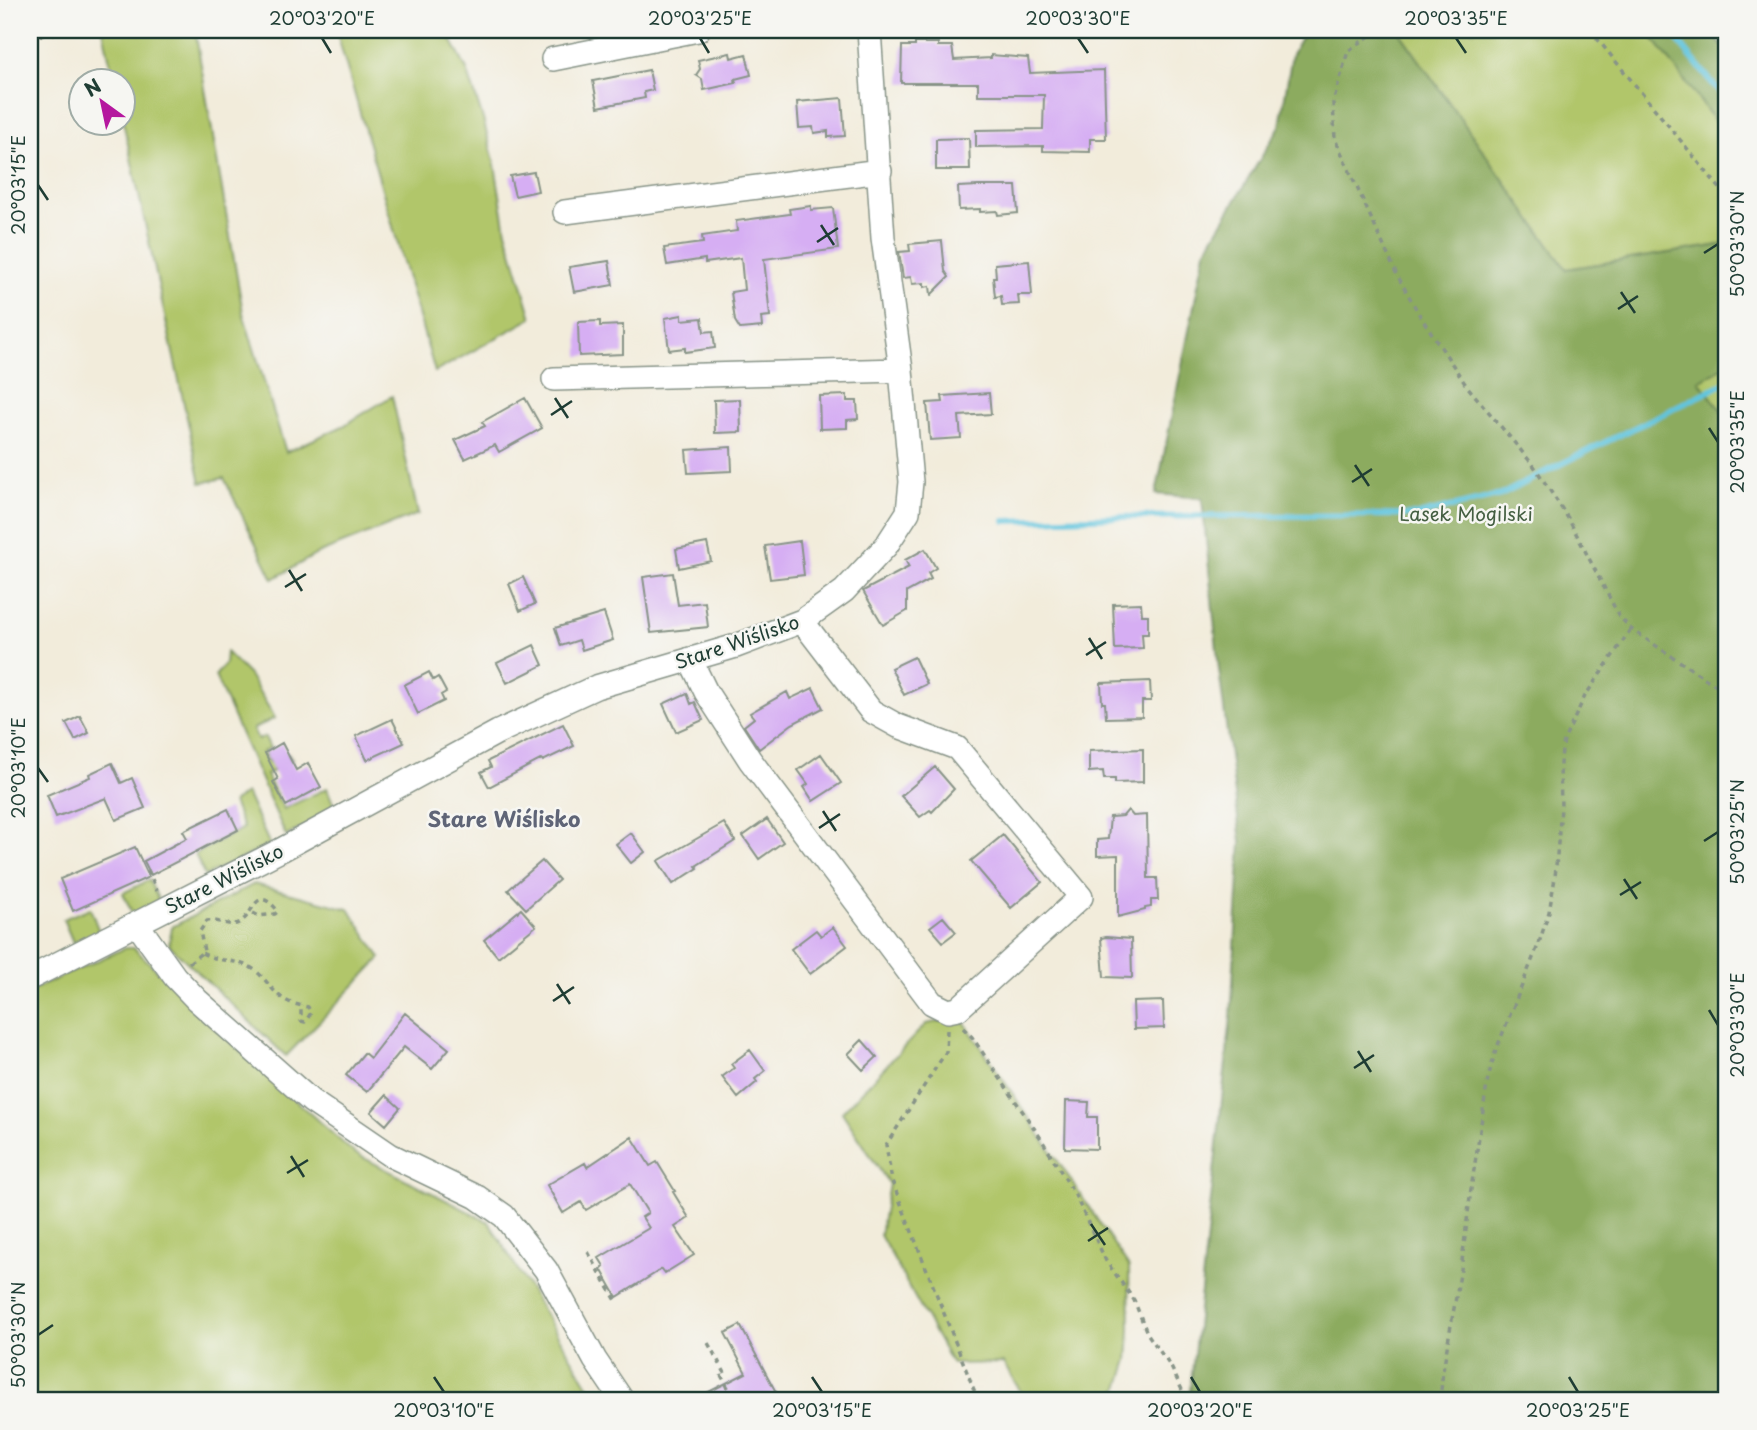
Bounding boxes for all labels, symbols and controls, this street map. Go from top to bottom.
text: 20°03'20"E [269,4,375,31]
text: 20°03'25"E [648,4,752,31]
text: 20°03'30"E [1025,4,1131,31]
text: 20°03'35"E [1404,4,1508,31]
north arrow [66,66,136,136]
text: N [78,71,106,103]
text: 20°03'15"E [4,135,31,235]
text: 50°03'30"N [1723,190,1750,298]
text: 20°03'35"E [1723,390,1750,494]
park label: Lasek Mogilski [1399,499,1533,527]
street label: Stare Wiślisko [671,607,803,675]
text: 20°03'10"E [4,717,31,819]
text: 50°03'25"N [1723,779,1750,885]
district label: Stare Wiślisko [427,802,581,834]
street label: Stare Wiślisko [159,836,288,920]
text: 20°03'30"E [1723,972,1750,1078]
text: 50°03'30"N [4,1281,31,1389]
text: 20°03'10"E [393,1396,495,1423]
text: 20°03'15"E [772,1396,872,1423]
text: 20°03'20"E [1147,1396,1253,1423]
text: 20°03'25"E [1526,1396,1630,1423]

